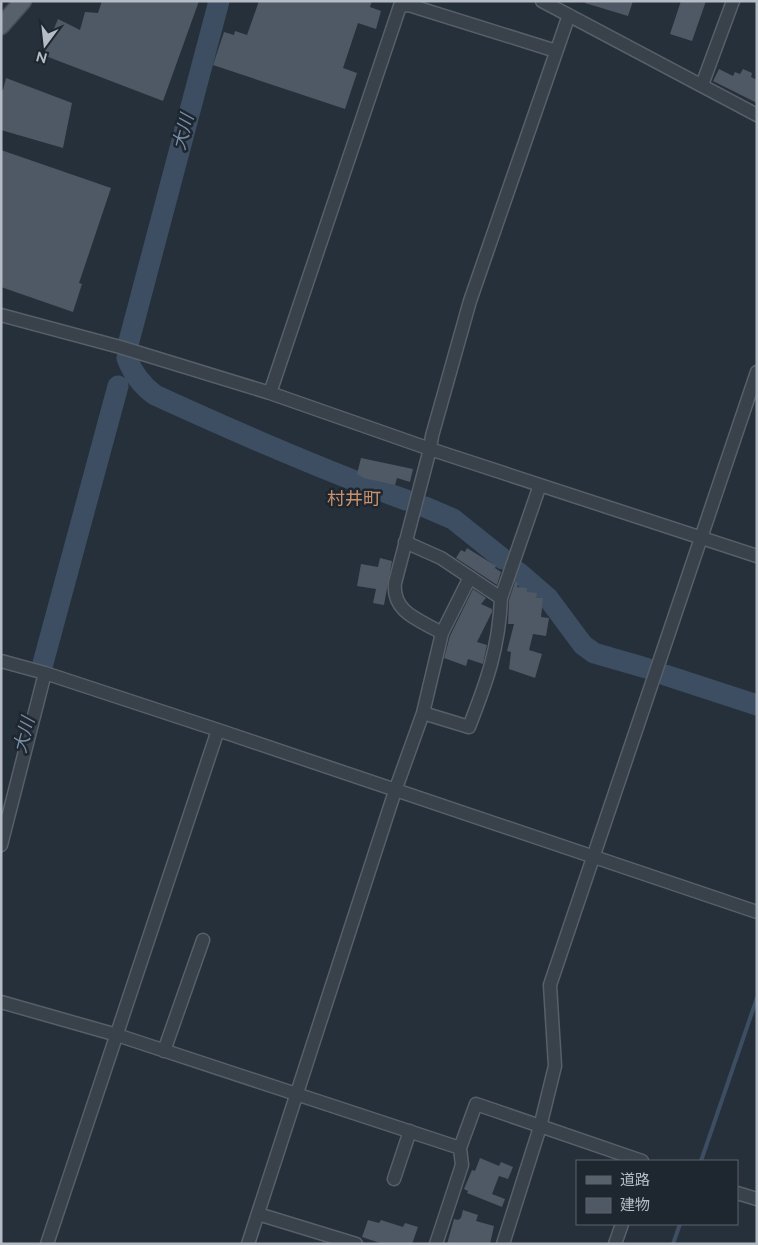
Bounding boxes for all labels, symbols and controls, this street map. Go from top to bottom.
north arrow [20,20,70,70]
text: N [34,48,49,67]
water label: 大川 [168,110,198,152]
district label: 村井町 [327,488,381,509]
water label: 大川 [9,713,39,755]
legend [576,1160,738,1225]
text: 道路 [620,1171,650,1189]
text: 建物 [620,1196,650,1214]

